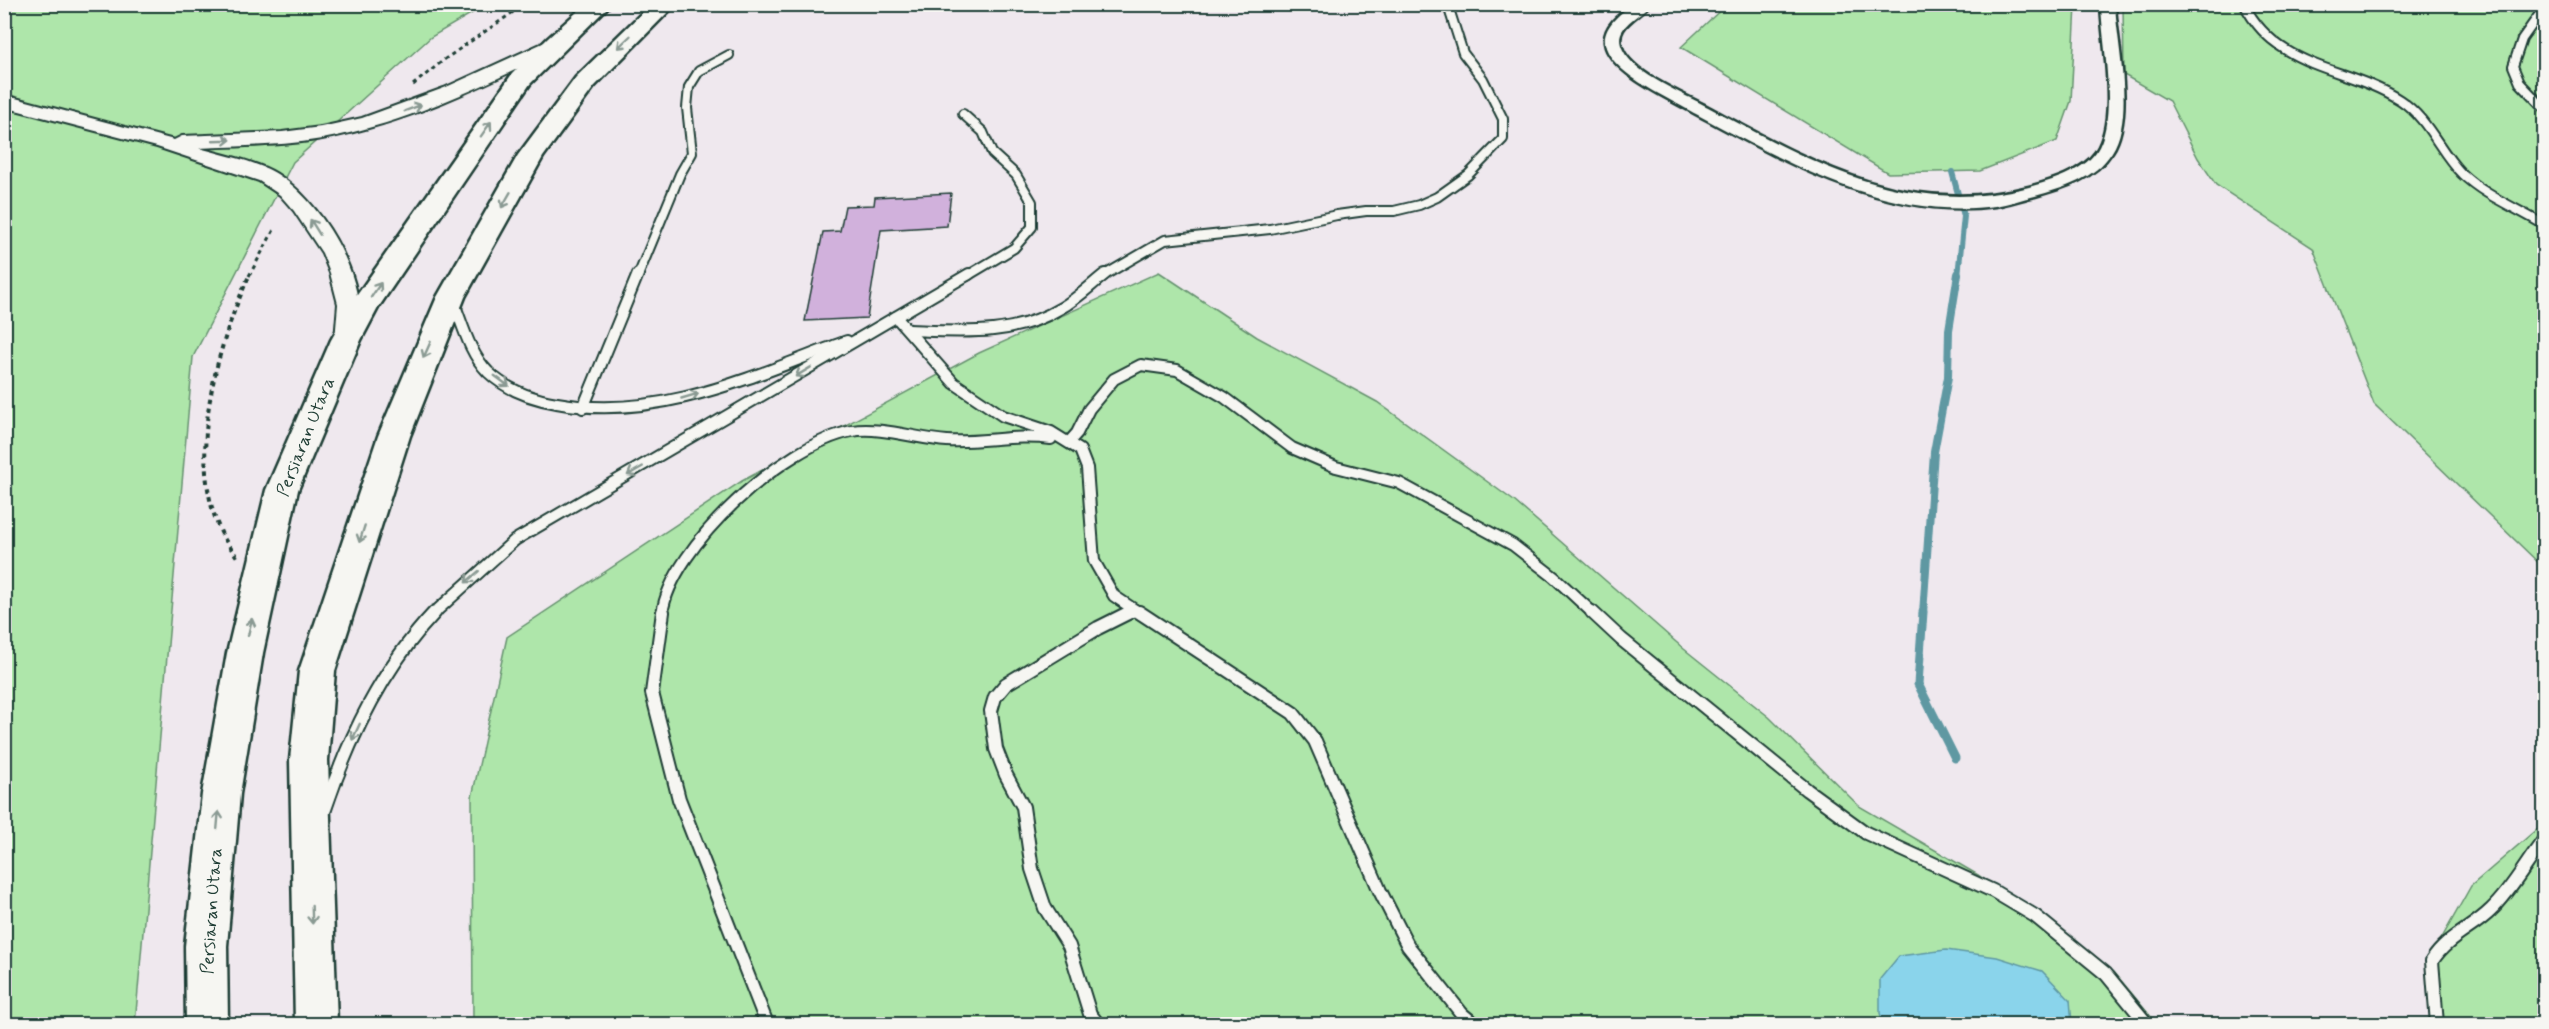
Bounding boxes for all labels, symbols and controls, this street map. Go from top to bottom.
one-way arrow [616,35,631,49]
one-way arrow [404,102,422,113]
one-way arrow [480,121,492,137]
one-way arrow [212,135,232,146]
one-way arrow [499,191,511,208]
one-way arrow [308,219,320,236]
one-way arrow [370,282,382,299]
one-way arrow [421,341,433,359]
one-way arrow [795,367,812,379]
street label: Persiaran Utara [271,374,341,500]
one-way arrow [494,375,510,387]
one-way arrow [680,390,699,401]
one-way arrow [627,465,644,477]
one-way arrow [355,524,366,543]
one-way arrow [465,570,480,584]
one-way arrow [245,618,257,637]
one-way arrow [350,722,362,740]
one-way arrow [213,810,224,830]
street label: Persiaran Utara [196,847,228,975]
one-way arrow [306,904,317,924]

